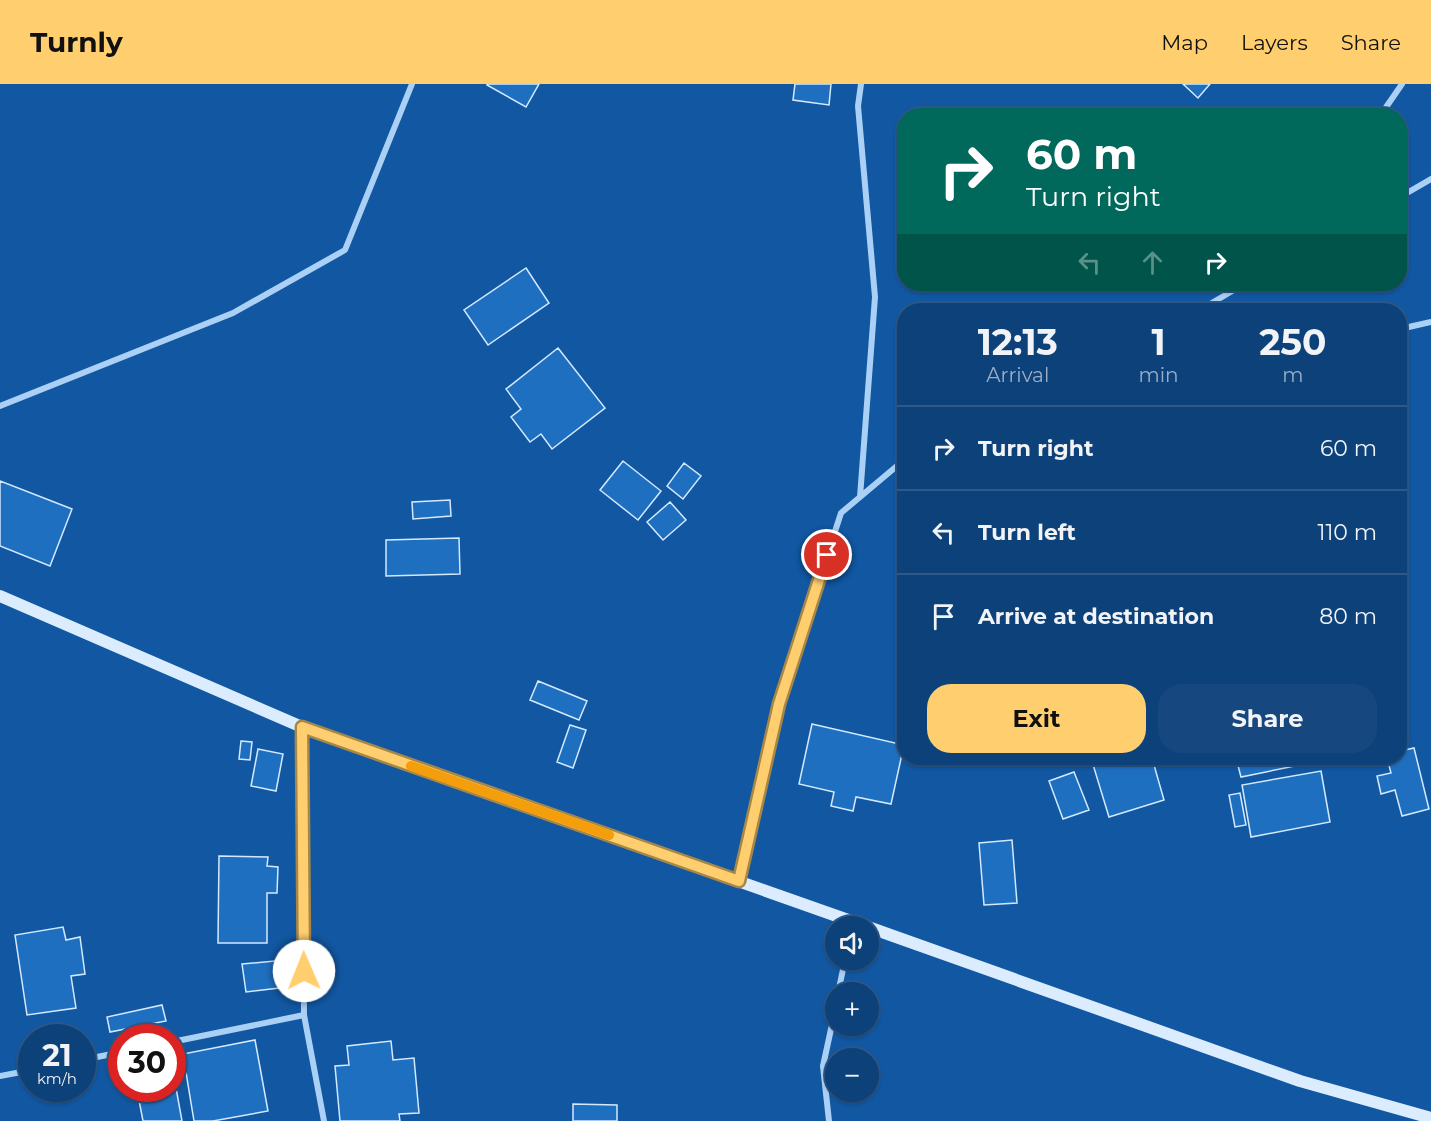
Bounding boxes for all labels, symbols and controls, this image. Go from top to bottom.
text: Turnly [30,25,123,59]
text: Map [1161,30,1208,55]
text: Layers [1241,30,1308,55]
text: Share [1341,30,1401,55]
text: 60 m [1026,128,1137,180]
icon: right [927,132,1005,210]
text: Turn right [1026,180,1161,213]
icon: left [1073,246,1106,279]
icon: ahead [1136,246,1169,279]
icon: right [1199,246,1232,279]
text: 12:13 [978,320,1058,364]
text: 1 [1151,320,1166,364]
text: 250 [1259,320,1326,364]
text: Arrival [986,363,1049,387]
text: min [1138,363,1179,387]
text: m [1282,363,1303,387]
icon: right [927,432,960,465]
text: Turn right [978,435,1093,462]
text: 60 m [1320,435,1377,462]
icon: left [927,516,960,549]
text: Turn left [978,519,1076,546]
text: 110 m [1317,519,1377,546]
pin [801,529,852,580]
icon: arrive [810,538,843,571]
icon: arrive [927,600,960,633]
text: Arrive at destination [978,603,1214,630]
text: 80 m [1319,603,1377,630]
button: Exit [927,684,1146,753]
button: Share [1158,684,1377,753]
map controls [825,916,879,1102]
button: sound [825,916,879,970]
position arrow [272,939,336,1003]
button: + [825,982,879,1036]
speed limit sign: 30 [108,1024,186,1102]
text: 21 [42,1037,72,1074]
button: − [825,1048,879,1102]
text: km/h [37,1069,77,1088]

